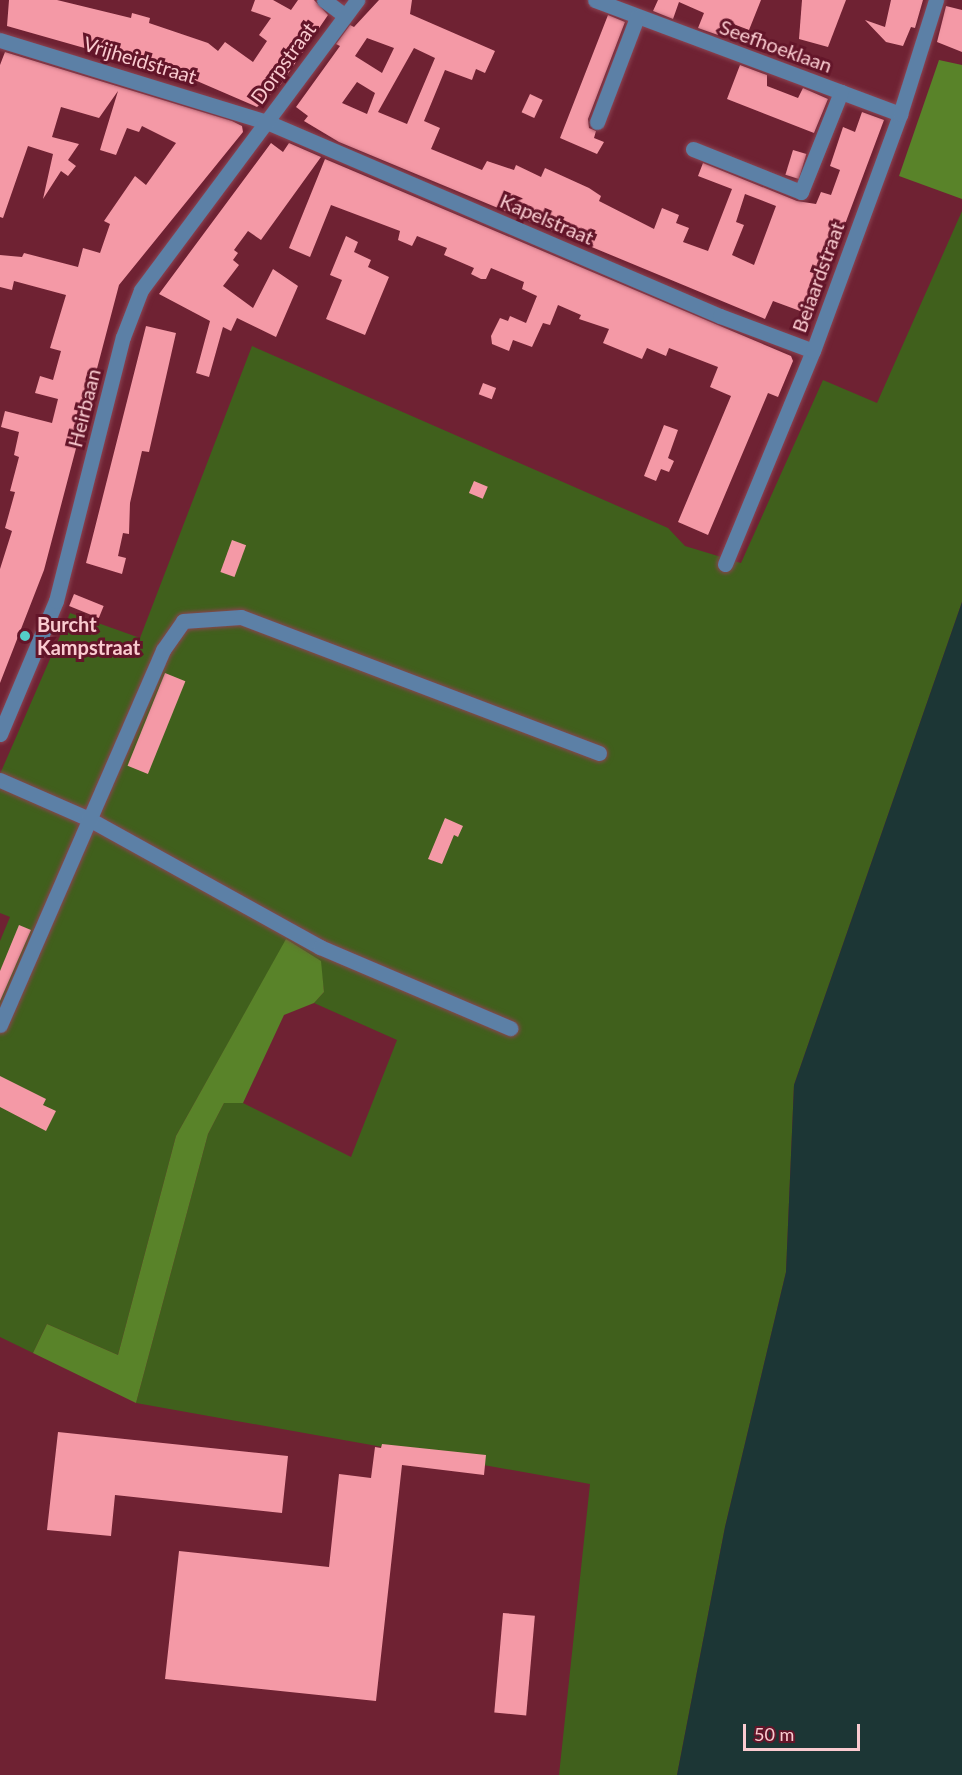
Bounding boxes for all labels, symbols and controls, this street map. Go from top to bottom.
street label: Seefhoeklaan [717,15,835,77]
street label: Dorpstraat [245,18,321,108]
street label: Vrijheidstraat [81,31,199,89]
street label: Kapelstraat [497,189,597,249]
street label: Beiaardstraat [787,218,849,336]
street label: Heirbaan [63,366,105,450]
place label: Burcht Kampstraat [37,612,140,659]
marker: Burcht Kampstraat [18,629,32,643]
scale bar [746,1712,863,1750]
text: 50 m [754,1723,794,1745]

